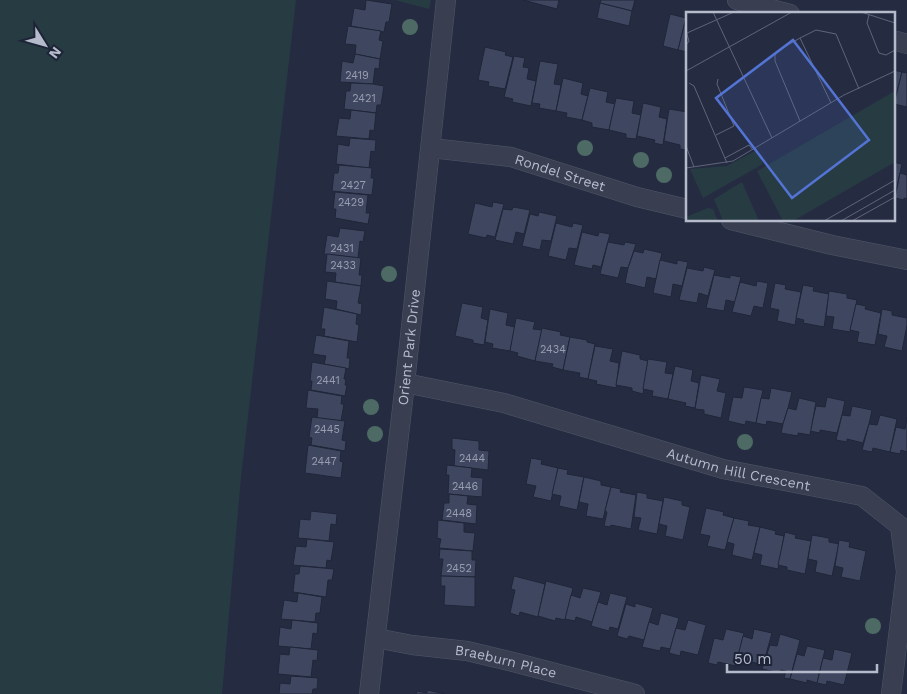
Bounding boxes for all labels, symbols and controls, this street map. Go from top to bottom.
inset map [686,12,894,221]
north arrow [20,20,70,70]
text: N [46,44,65,62]
house number: 2419 [345,69,369,82]
house number: 2421 [352,92,376,105]
street label: Rondel Street [513,151,607,194]
house number: 2427 [340,179,366,192]
house number: 2429 [338,196,364,209]
house number: 2431 [330,242,354,255]
house number: 2433 [330,259,356,272]
street label: Orient Park Drive [394,288,423,406]
house number: 2434 [540,343,566,356]
house number: 2441 [316,374,340,387]
house number: 2445 [314,423,340,436]
street label: Autumn Hill Crescent [665,445,812,494]
house number: 2444 [459,452,485,465]
house number: 2447 [311,455,337,468]
house number: 2446 [452,480,478,493]
house number: 2448 [446,507,472,520]
house number: 2452 [446,562,472,575]
street label: Braeburn Place [454,642,558,681]
scale bar [727,642,877,674]
text: 50 m [734,650,771,668]

